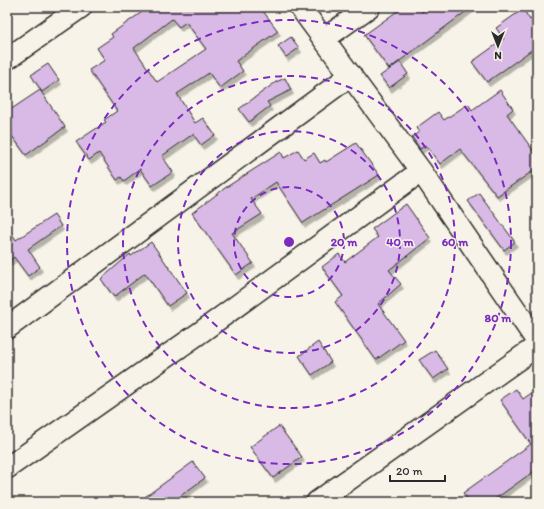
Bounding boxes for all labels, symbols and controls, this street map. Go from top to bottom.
north arrow [478,26,518,66]
text: N [494,49,502,62]
centre of rings [282,235,296,249]
text: 20 m [331,235,358,249]
text: 40 m [386,235,415,249]
text: 60 m [442,235,469,249]
text: 80 m [485,311,512,325]
scale bar [390,457,445,483]
text: 20 m [396,464,423,478]

